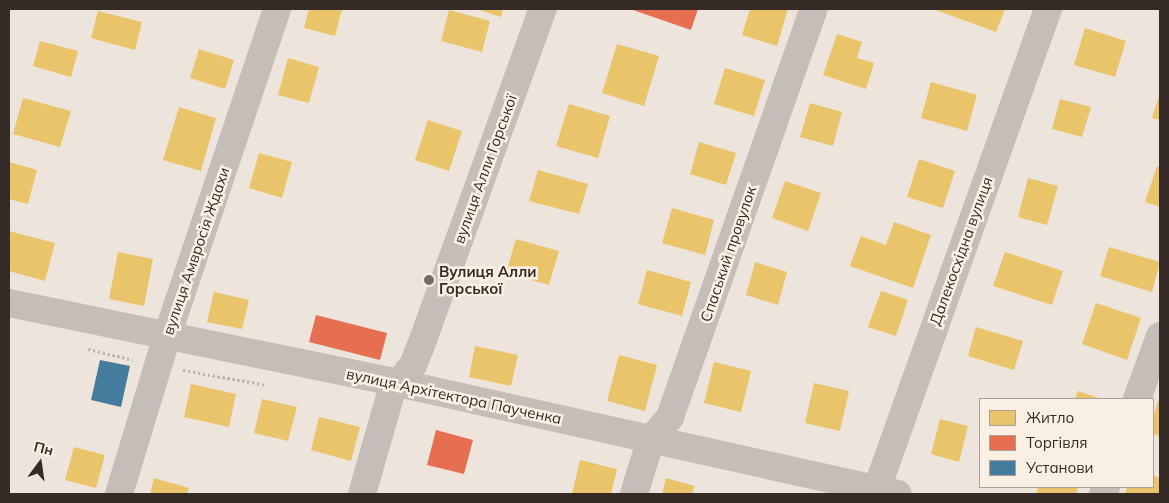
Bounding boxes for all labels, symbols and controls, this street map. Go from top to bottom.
street label: вулиця Алли Горської [450,92,520,246]
street label: вулиця Амвросія Ждахи [159,165,233,337]
street label: Далекосхідна вулиця [926,174,996,328]
street label: Спаський провулок [696,184,760,324]
place label: Вулиця Алли Горської [439,262,537,297]
marker: Вулиця Алли Горської [423,274,435,286]
street label: вулиця Архітектора Паученка [345,364,563,428]
legend [979,398,1154,488]
text: Житло [1026,408,1074,427]
text: Торгівля [1026,433,1088,452]
text: Пн [32,437,55,460]
north arrow [15,438,65,488]
text: Установи [1026,458,1094,477]

